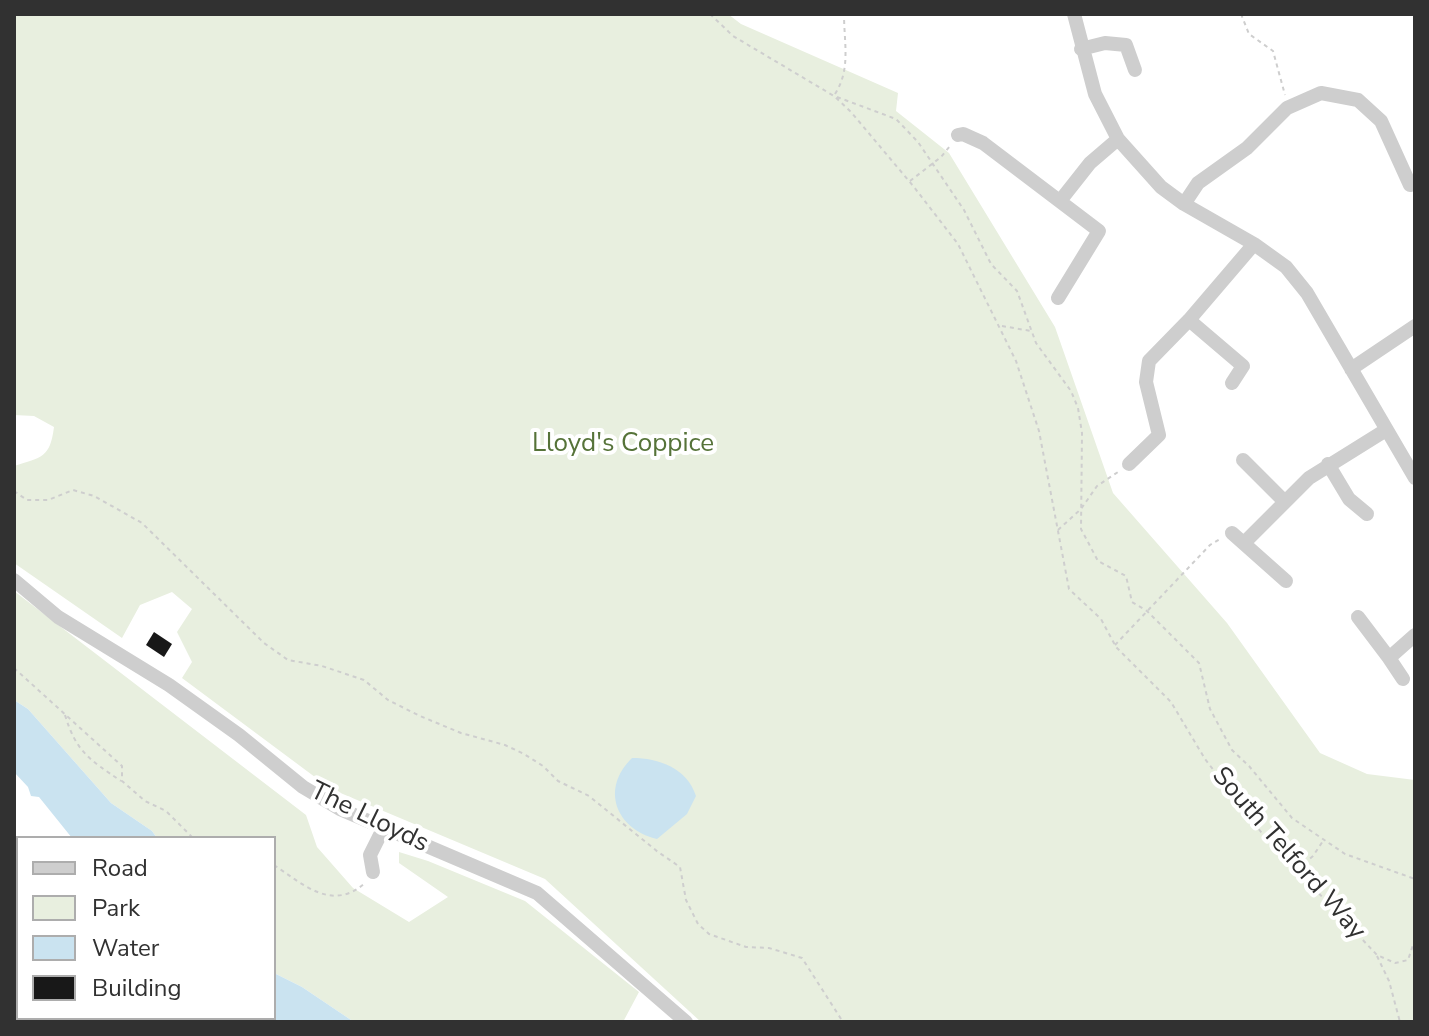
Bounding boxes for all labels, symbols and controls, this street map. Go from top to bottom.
park label: Lloyd's Coppice [532,429,714,461]
street label: South Telford Way [1205,761,1371,947]
street label: The Lloyds [305,776,433,860]
legend [16,836,276,1020]
text: Road [92,852,148,884]
text: Park [92,892,140,924]
text: Water [92,932,159,964]
text: Building [92,972,182,1004]

